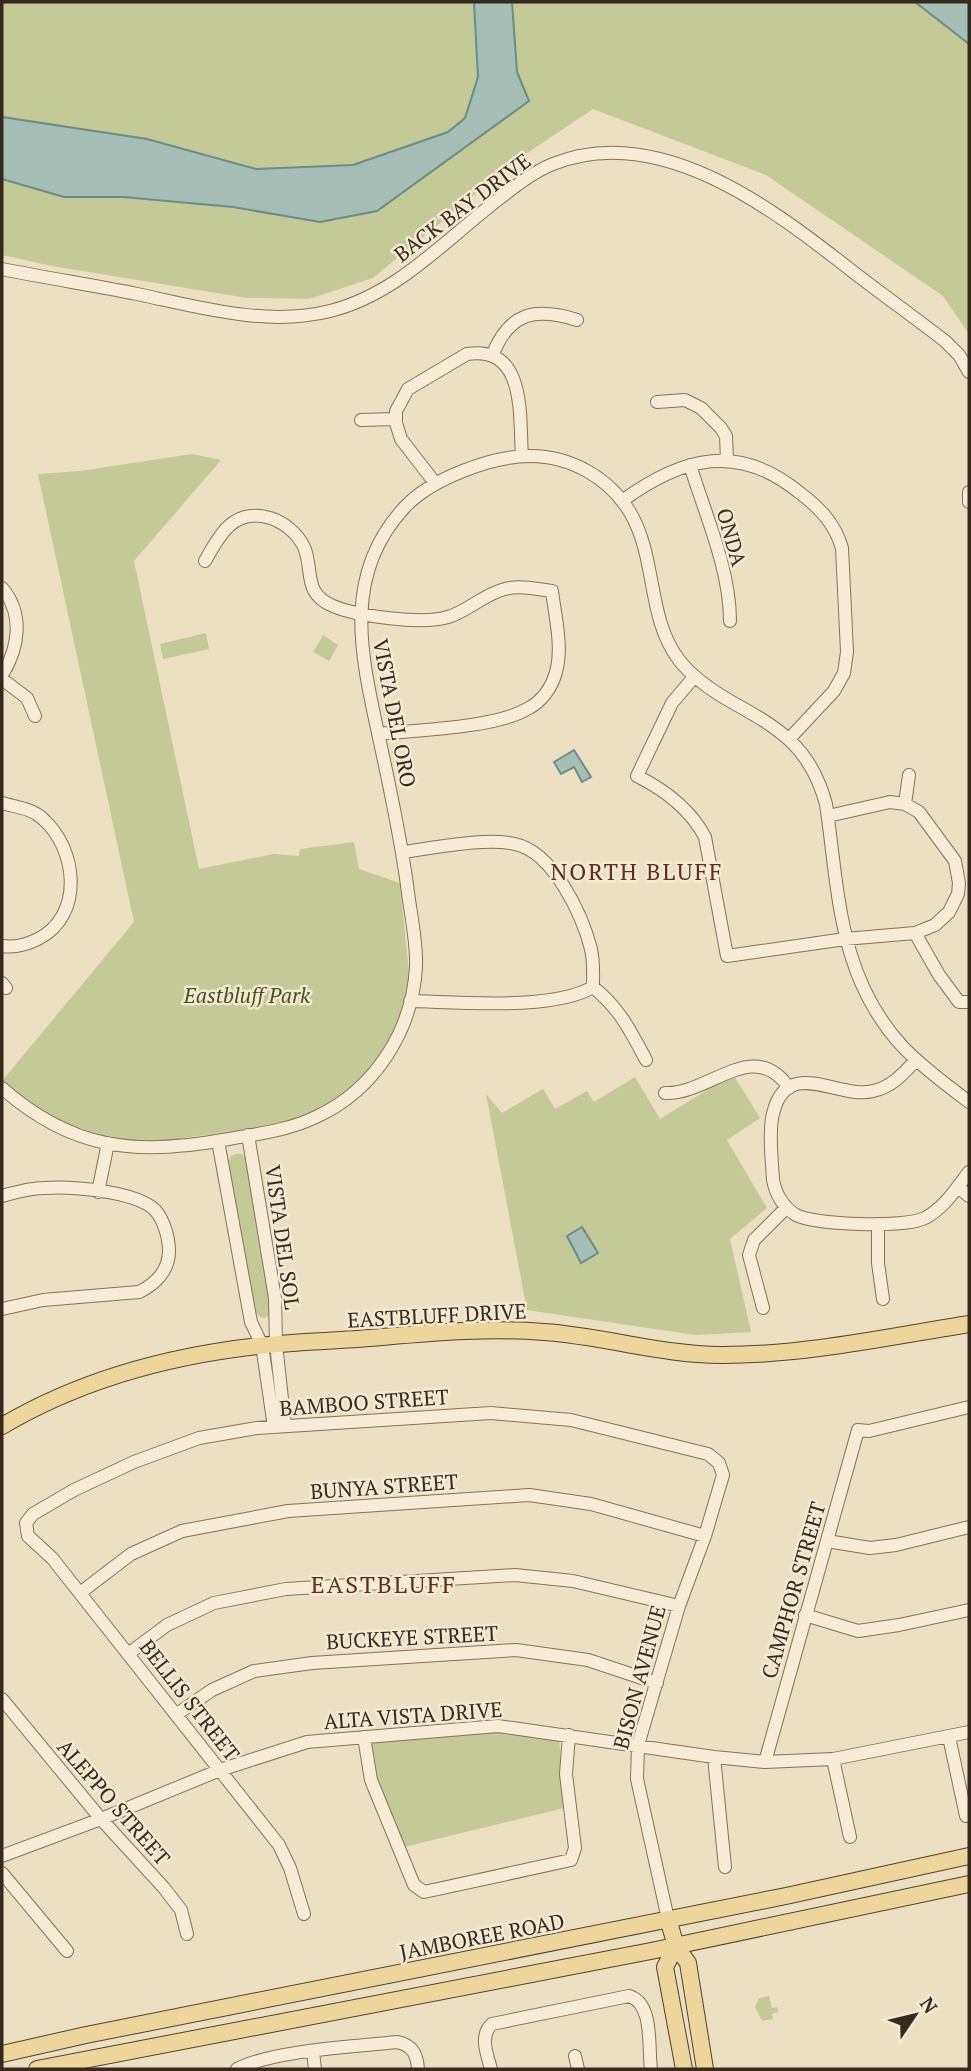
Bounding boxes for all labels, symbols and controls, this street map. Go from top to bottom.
street label: BACK BAY DRIVE [388,146,536,268]
street label: ONDA [710,505,754,570]
street label: VISTA DEL ORO [367,636,423,790]
district label: NORTH BLUFF [550,856,724,887]
park label: Eastbluff Park [183,981,311,1009]
street label: VISTA DEL SOL [259,1163,307,1311]
street label: EASTBLUFF DRIVE [347,1296,527,1334]
street label: BAMBOO STREET [278,1382,450,1422]
street label: BUNYA STREET [309,1467,459,1505]
street label: CAMPHOR STREET [754,1498,832,1682]
district label: EASTBLUFF [311,1568,457,1600]
street label: BISON AVENUE [606,1602,672,1752]
street label: BUCKEYE STREET [325,1619,499,1655]
street label: BELLIS STREET [134,1633,246,1767]
street label: ALTA VISTA DRIVE [323,1695,503,1735]
street label: ALEPPO STREET [51,1733,177,1871]
street label: JAMBOREE ROAD [397,1906,567,1966]
north arrow [880,1980,950,2050]
text: N [915,1992,944,2019]

